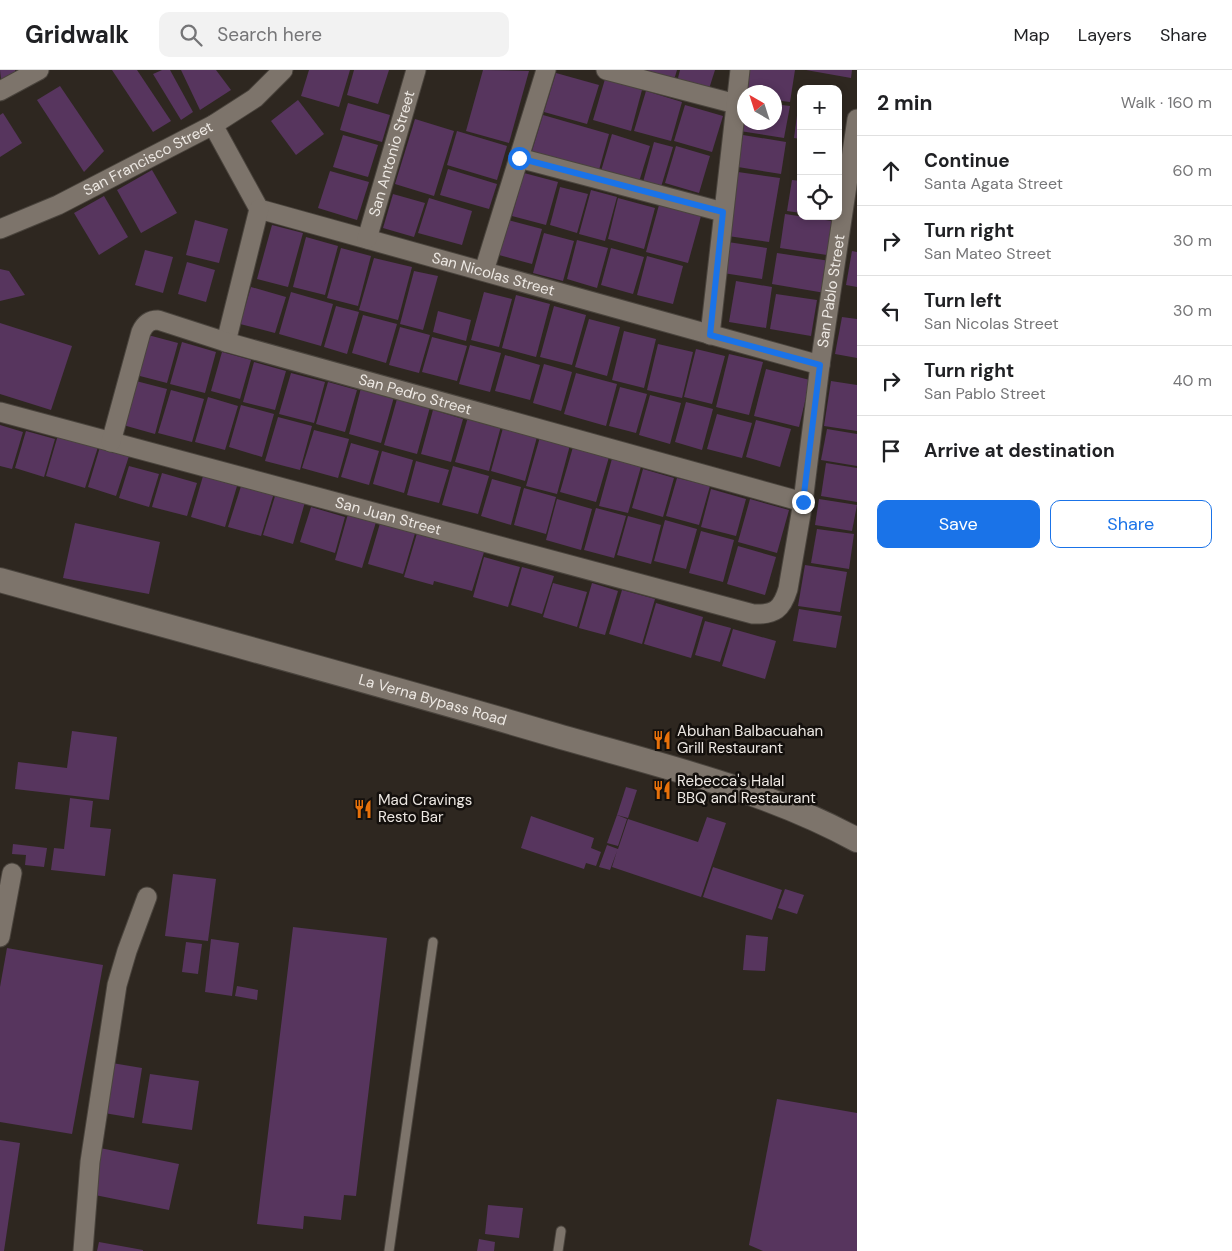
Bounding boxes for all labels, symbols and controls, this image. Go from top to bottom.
search box [159,12,509,57]
text: Gridwalk [25,19,129,50]
icon: search [177,21,205,49]
text: Search here [217,22,322,47]
text: Map [1014,23,1050,47]
text: Layers [1078,23,1132,47]
text: Share [1160,23,1207,47]
north arrow [737,85,782,130]
map controls [797,85,842,220]
button: + [797,85,842,130]
street label: San Antonio Street [364,88,420,219]
text: 2 min [877,89,933,117]
text: Walk · 160 m [1121,92,1212,113]
street label: San Francisco Street [80,117,216,200]
button: − [797,130,842,175]
route start [508,147,531,170]
text: Continue [924,148,1010,173]
icon: ahead [877,157,905,185]
text: 60 m [1172,160,1212,181]
text: Santa Agata Street [924,173,1063,194]
button: locate [797,175,842,220]
text: Turn right [924,218,1014,243]
icon: right [877,227,905,255]
text: 30 m [1173,230,1212,251]
street label: San Pablo Street [813,233,850,349]
text: San Mateo Street [924,243,1052,264]
street label: San Nicolas Street [430,248,557,301]
text: Turn left [924,288,1002,313]
icon: left [877,297,905,325]
text: 30 m [1173,300,1212,321]
text: San Nicolas Street [924,313,1059,334]
text: Turn right [924,358,1014,383]
icon: right [877,367,905,395]
street label: San Pedro Street [356,369,474,420]
text: 40 m [1173,370,1212,391]
text: San Pablo Street [924,383,1046,404]
icon: arrive [877,437,905,465]
text: Arrive at destination [924,438,1115,463]
route end [792,491,815,514]
street label: San Juan Street [333,492,444,540]
button: Save [877,500,1040,548]
button: Share [1050,500,1212,548]
street label: La Verna Bypass Road [356,669,509,730]
place label: Abuhan Balbacuahan Grill Restaurant [677,721,823,758]
restaurant icon: Abuhan Balbacuahan Grill Restaurant [651,729,673,751]
place label: Rebecca's Halal BBQ and Restaurant [677,771,816,808]
restaurant icon: Rebecca's Halal BBQ and Restaurant [651,779,673,801]
place label: Mad Cravings Resto Bar [378,790,472,827]
restaurant icon: Mad Cravings Resto Bar [352,798,374,820]

